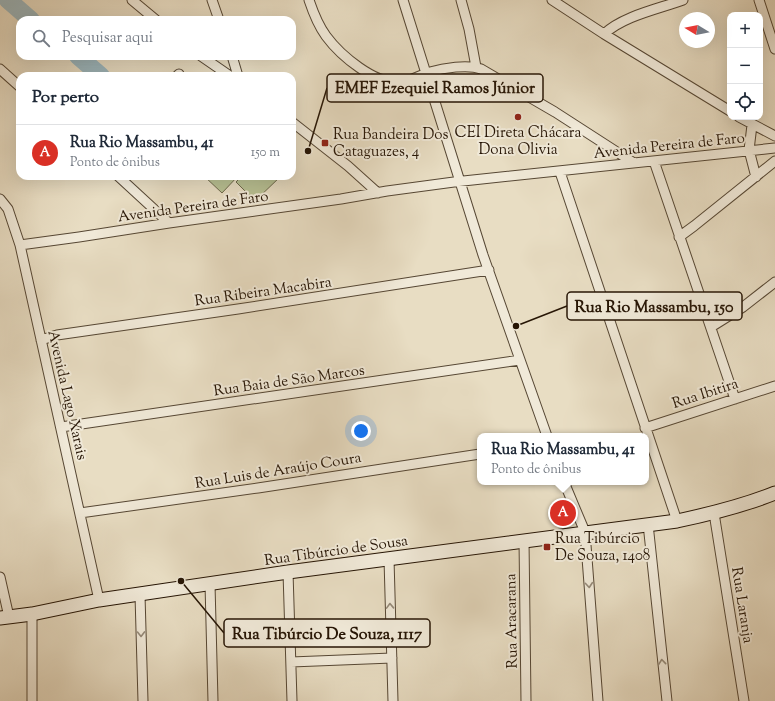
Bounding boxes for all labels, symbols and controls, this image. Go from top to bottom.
north arrow [679,12,715,48]
map controls [727,12,763,120]
button: + [727,12,763,48]
search box [16,16,296,60]
icon: search [30,27,52,49]
text: Pesquisar aqui [62,28,153,49]
button: − [727,48,763,84]
callout: EMEF Ezequiel Ramos Júnior [327,74,543,102]
text: EMEF Ezequiel Ramos Júnior [335,78,536,101]
button: locate [727,84,763,120]
text: Por perto [32,86,99,110]
marker: CEI Direta Chácara Dona Olivia [513,112,523,122]
place label: CEI Direta Chácara Dona Olivia [455,123,581,161]
place label: Rua Bandeira Dos Cataguazes, 4 [333,125,448,163]
street label: Avenida Pereira de Faro [593,128,746,165]
text: Rua Rio Massambu, 41 [70,133,214,154]
marker: Rua Bandeira Dos Cataguazes, 4 [320,138,330,148]
text: A [40,144,50,162]
text: 150 m [251,144,280,162]
text: Ponto de ônibus [70,154,160,172]
street label: Avenida Pereira de Faro [117,187,270,228]
street label: Rua Ribeira Macabira [193,272,333,312]
callout: Rua Rio Massambu, 150 [567,292,742,320]
text: Rua Rio Massambu, 150 [575,297,734,320]
street label: Avenida Lago Xarais [41,328,92,462]
street label: Rua Baia de São Marcos [212,360,366,402]
street label: Rua Ibitira [670,374,741,415]
your location [351,421,371,441]
popup [477,433,649,485]
text: Rua Rio Massambu, 41 [491,440,635,461]
street label: Rua Luis de Araújo Coura [194,448,363,495]
text: Ponto de ônibus [491,461,581,479]
pin: A [550,498,576,528]
place label: Rua Tibúrcio De Souza, 1408 [555,529,650,567]
street label: Rua Tibúrcio de Sousa [263,531,410,572]
marker: Rua Tibúrcio De Souza, 1408 [542,542,552,552]
street label: Rua Laranja [725,566,758,645]
street label: Rua Aracarana [501,573,524,669]
one-way arrow [584,582,593,588]
one-way arrow [386,603,394,609]
callout: Rua Tibúrcio De Souza, 1117 [224,619,430,647]
text: Rua Tibúrcio De Souza, 1117 [232,624,423,647]
one-way arrow [137,631,145,637]
one-way arrow [658,659,667,665]

